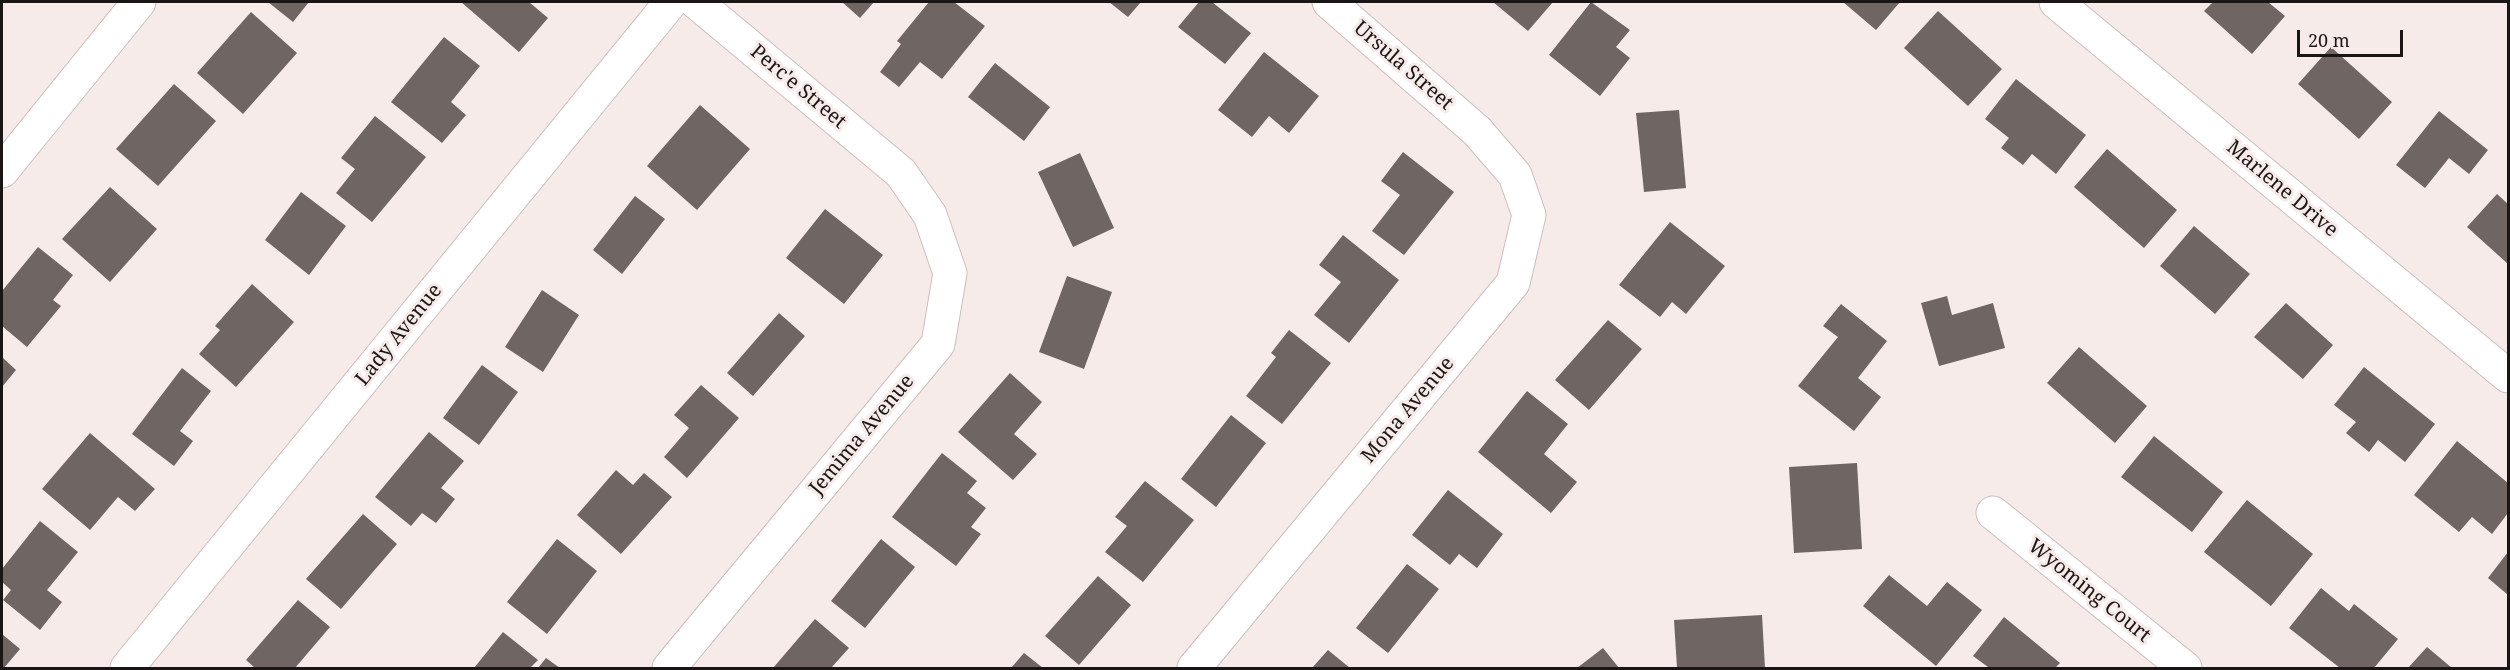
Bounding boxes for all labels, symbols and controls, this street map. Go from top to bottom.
street label: Ursula Street [1348,16,1458,116]
scale bar [2300,18,2406,56]
text: 20 m [2308,28,2350,52]
street label: Perc'e Street [745,40,851,134]
street label: Marlene Drive [2222,136,2342,242]
street label: Lady Avenue [351,279,447,391]
street label: Mona Avenue [1357,352,1459,468]
street label: Jemima Avenue [805,370,919,500]
street label: Wyoming Court [2023,534,2155,648]

